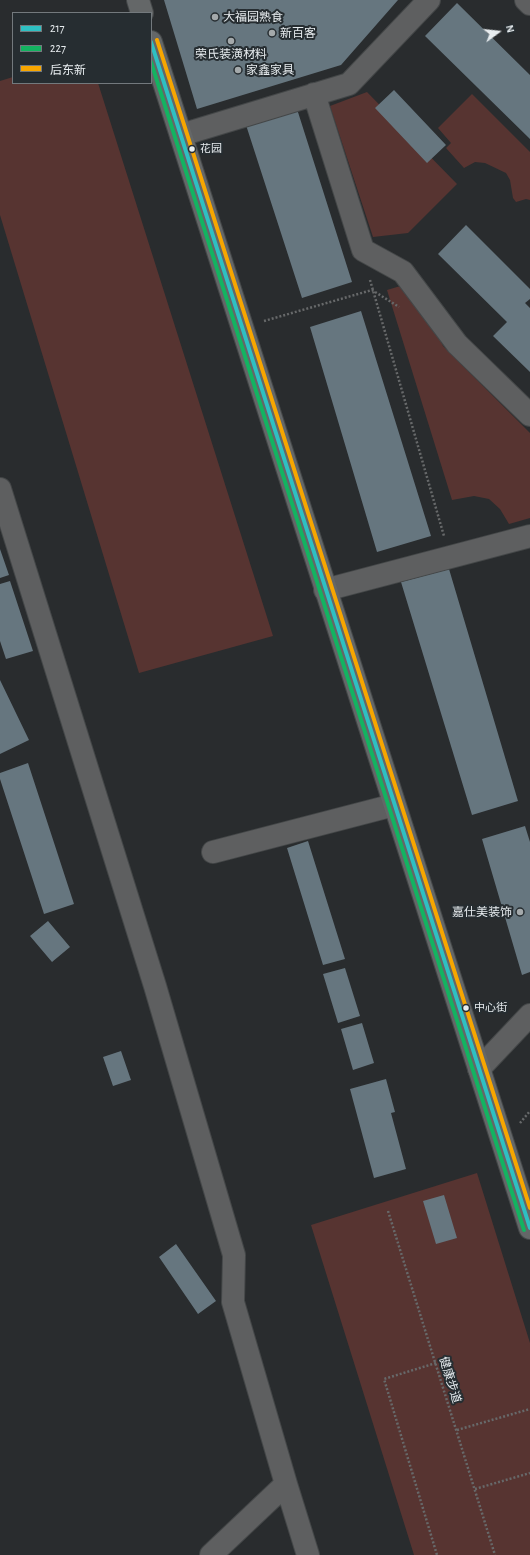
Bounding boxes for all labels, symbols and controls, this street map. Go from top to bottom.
place label: 大福园熟食 [223,10,283,24]
legend [12,12,152,84]
marker: 大福园熟食 [210,12,220,22]
north arrow [478,12,518,52]
text: 217 [50,22,65,34]
text: N [504,24,516,34]
place label: 新百客 [280,26,316,40]
marker: 新百客 [267,28,277,38]
marker: 荣氏装潢材料 [226,36,236,46]
text: 227 [50,42,66,54]
place label: 荣氏装潢材料 [195,47,267,61]
place label: 家鑫家具 [246,63,294,77]
text: 后东新 [50,64,86,76]
marker: 家鑫家具 [233,65,243,75]
place label: 花园 [200,142,222,156]
marker: 花园 [187,144,197,154]
place label: 嘉仕美装饰 [452,905,512,919]
marker: 嘉仕美装饰 [515,907,525,917]
place label: 中心街 [474,1001,507,1015]
marker: 中心街 [461,1003,471,1013]
street label: 健康步道 [436,1355,464,1405]

